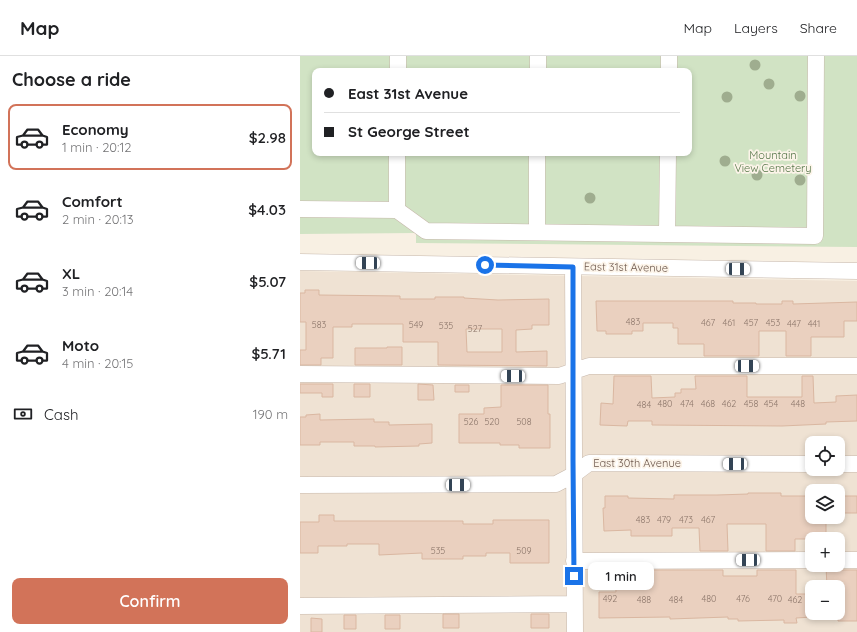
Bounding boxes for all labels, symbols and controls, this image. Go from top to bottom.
text: Map [20,16,59,40]
text: Map [683,19,712,37]
text: Layers [734,19,778,37]
text: Share [800,19,837,37]
text: Choose a ride [12,68,131,91]
text: East 31st Avenue [348,84,468,103]
icon: car [14,119,50,155]
text: Economy [62,120,129,139]
text: St George Street [348,122,470,141]
text: $2.98 [249,128,286,147]
text: 1 min · 20:12 [62,139,132,155]
park label: Mountain View Cemetery [734,148,812,175]
icon: car [14,191,50,227]
text: Comfort [62,192,123,211]
text: $4.03 [248,200,286,219]
text: 2 min · 20:13 [62,211,134,227]
route start [476,256,494,274]
car [356,257,380,269]
street label: East 31st Avenue [584,259,668,275]
icon: car [14,263,50,299]
car [726,263,750,275]
text: XL [62,264,80,283]
text: $5.07 [249,272,286,291]
text: 3 min · 20:14 [62,283,133,299]
house number: 483 [626,316,640,327]
house number: 467 [701,317,715,328]
house number: 461 [723,317,735,328]
house number: 457 [744,317,759,328]
house number: 453 [766,317,780,328]
house number: 447 [787,318,801,329]
house number: 441 [808,318,820,329]
house number: 583 [312,319,327,330]
house number: 549 [409,319,423,330]
house number: 535 [439,320,453,331]
house number: 527 [468,323,483,334]
icon: car [14,335,50,371]
text: Moto [62,336,99,355]
text: $5.71 [251,344,286,363]
text: 4 min · 20:15 [62,355,133,371]
car [735,360,759,372]
car [501,370,525,382]
house number: 480 [658,398,672,409]
house number: 474 [680,398,694,409]
house number: 468 [701,398,715,409]
house number: 462 [722,398,736,409]
house number: 458 [744,398,758,409]
house number: 454 [764,398,778,409]
house number: 448 [791,398,805,409]
house number: 484 [637,399,651,410]
icon: cash [12,403,34,425]
text: Cash [44,405,78,424]
text: 190 m [253,406,288,422]
house number: 526 [464,416,479,427]
house number: 520 [484,416,500,427]
house number: 508 [516,416,532,427]
map controls [805,436,845,620]
button: locate [805,436,845,476]
street label: East 30th Avenue [593,456,681,470]
car [723,458,747,470]
car [446,479,470,491]
button: layers [805,484,845,524]
house number: 483 [636,514,650,525]
house number: 479 [657,514,671,525]
house number: 473 [679,514,693,525]
house number: 467 [701,514,715,525]
button: + [805,532,845,572]
house number: 535 [431,545,445,556]
house number: 509 [516,545,532,556]
car [736,554,760,566]
callout: 1 min [588,562,654,590]
route end [565,567,583,585]
text: 1 min [605,568,637,584]
button: Confirm [12,578,288,624]
button: − [805,580,845,620]
house number: 492 [603,593,617,604]
house number: 480 [702,593,716,604]
house number: 476 [736,593,750,604]
house number: 470 [768,593,782,604]
house number: 488 [637,594,651,605]
house number: 484 [669,594,683,605]
house number: 462 [788,594,802,605]

